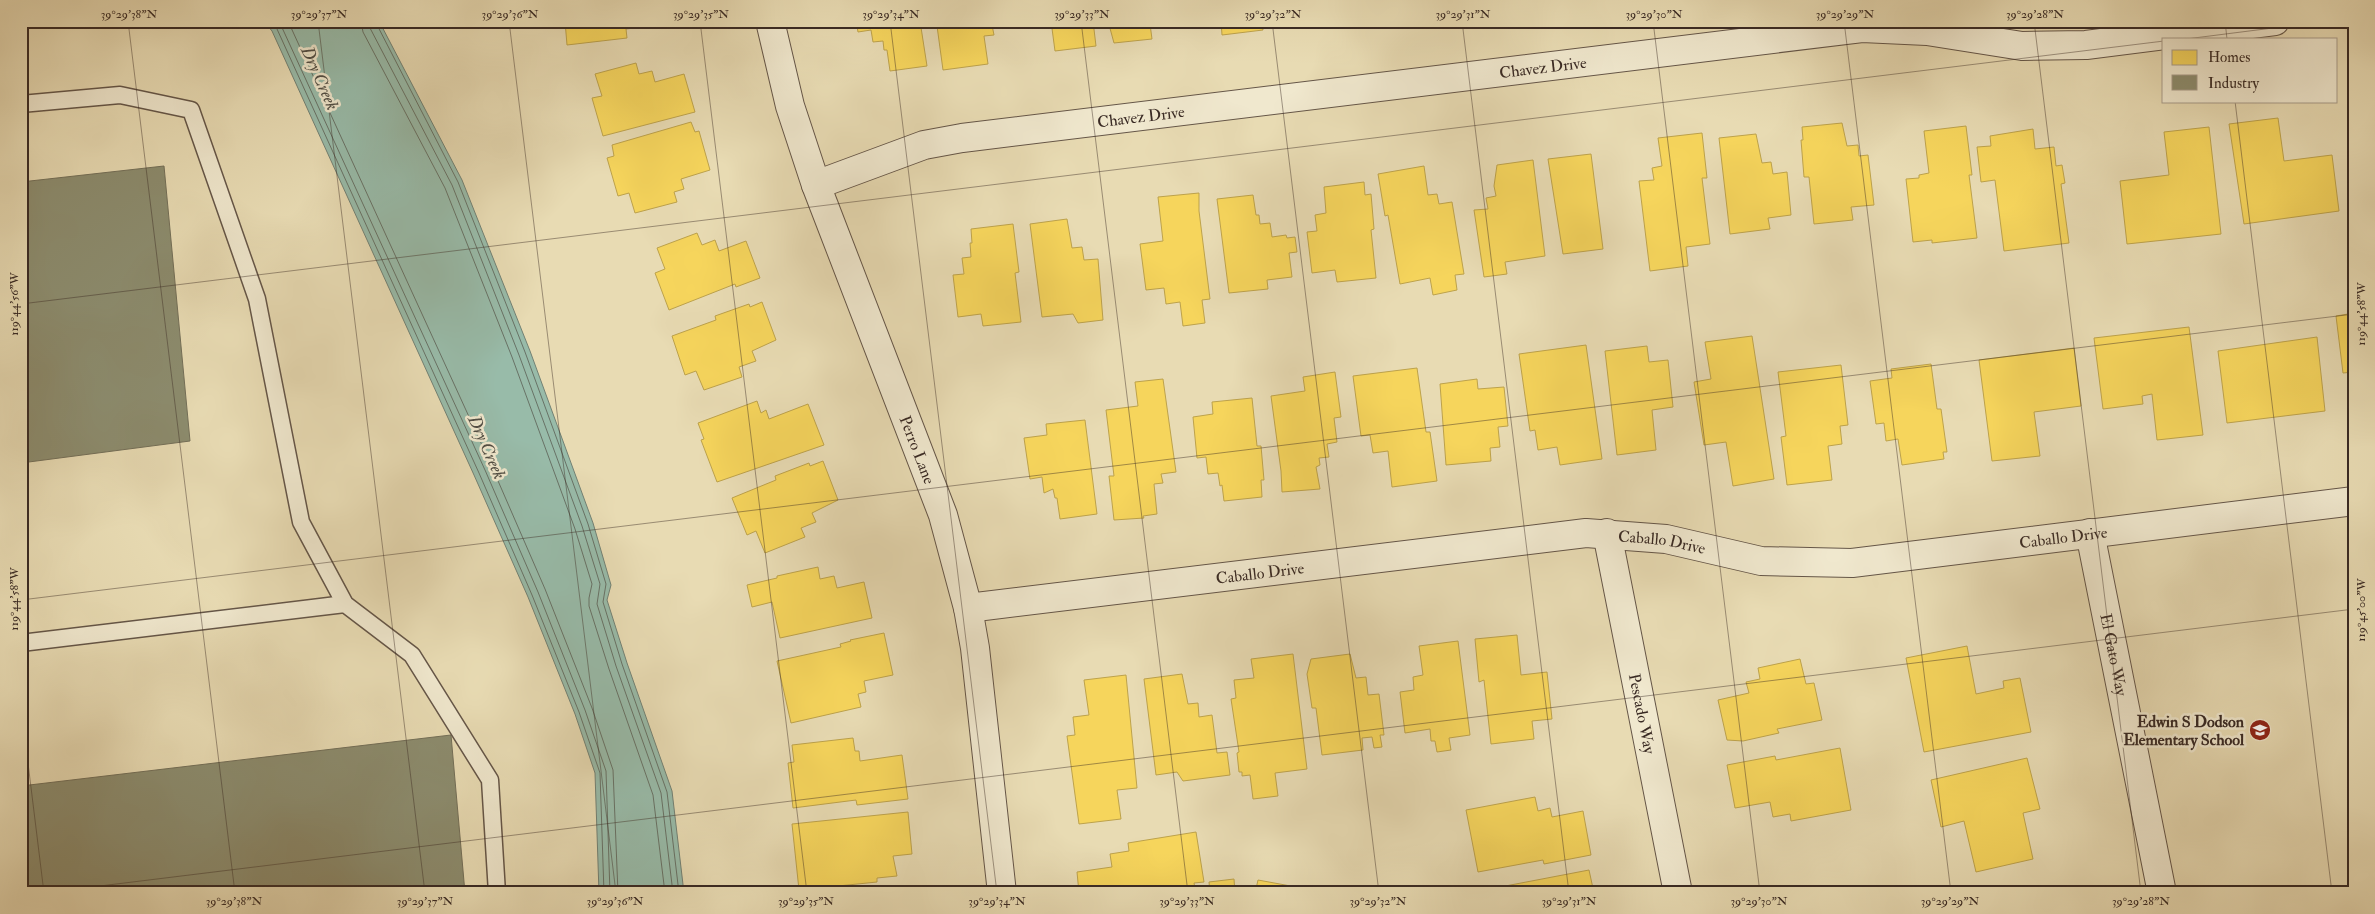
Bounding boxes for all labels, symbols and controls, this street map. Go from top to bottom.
text: 39°29'38"N [101,7,158,22]
text: 39°29'37"N [291,7,347,22]
text: 39°29'36"N [482,7,539,22]
text: 39°29'35"N [673,7,729,22]
text: 39°29'34"N [862,7,920,22]
text: 39°29'33"N [1054,7,1110,22]
text: 39°29'32"N [1245,7,1302,22]
text: 39°29'31"N [1435,7,1491,22]
text: 39°29'30"N [1625,7,1683,22]
text: 39°29'29"N [1816,7,1875,22]
text: 39°29'28"N [2006,7,2064,22]
legend [2162,38,2338,102]
water label: Dry Creek [295,42,344,114]
text: Homes [2208,48,2250,67]
street label: Chavez Drive [1498,53,1588,83]
text: Industry [2208,74,2259,93]
street label: Chavez Drive [1096,102,1186,132]
text: 119°44'56"W [7,271,22,336]
text: 119°44'58"W [2354,282,2369,346]
water label: Dry Creek [462,411,511,483]
street label: Perro Lane [895,413,939,487]
street label: Caballo Drive [2018,523,2109,553]
street label: Caballo Drive [1617,526,1708,559]
street label: Caballo Drive [1215,558,1305,589]
text: 119°44'58"W [7,567,22,631]
text: 119°45'00"W [2354,577,2369,642]
street label: El Gato Way [2095,612,2132,699]
street label: Pescado Way [1624,672,1659,757]
place label: Edwin S Dodson Elementary School [2123,712,2245,751]
school or university icon: Edwin S Dodson Elementary School [2248,718,2272,742]
text: 39°29'38"N [206,894,263,909]
text: 39°29'37"N [397,894,453,909]
text: 39°29'36"N [587,894,644,909]
text: 39°29'35"N [778,894,834,909]
text: 39°29'34"N [968,894,1026,909]
text: 39°29'33"N [1159,894,1215,909]
text: 39°29'32"N [1350,894,1407,909]
text: 39°29'31"N [1541,894,1597,909]
text: 39°29'30"N [1730,894,1788,909]
text: 39°29'29"N [1921,894,1980,909]
text: 39°29'28"N [2112,894,2170,909]

